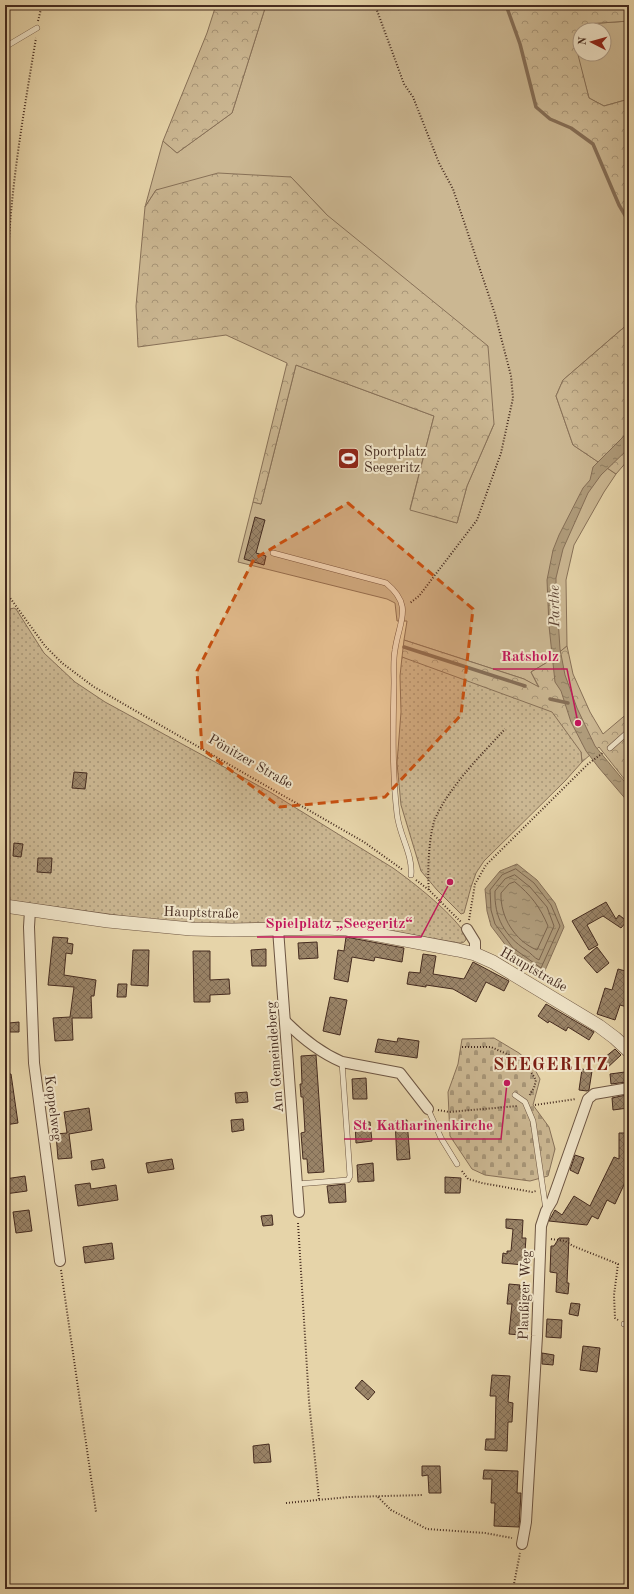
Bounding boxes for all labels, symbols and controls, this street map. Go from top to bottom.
north arrow [572,22,612,62]
text: N [578,36,590,46]
place label: Sportplatz Seegeritz [364,445,427,475]
sports icon: Sportplatz Seegeritz [335,446,361,472]
water label: Parthe [548,585,563,628]
callout: Ratsholz [493,642,567,669]
text: Ratsholz [501,650,559,665]
street label: Pönitzer Straße [206,732,295,792]
street label: Hauptstraße [163,905,239,921]
callout: Spielplatz „Seegeritz“ [257,910,421,937]
text: Spielplatz „Seegeritz“ [265,917,413,932]
street label: Hauptstraße [498,945,569,995]
street label: Am Gemeindeberg [264,1000,286,1113]
district label: SEEGERITZ [493,1056,609,1074]
street label: Koppelweg [42,1074,64,1142]
callout: St. Katharinenkirche [344,1112,501,1139]
text: St. Katharinenkirche [353,1119,493,1134]
street label: Plaußiger Weg [516,1249,534,1340]

